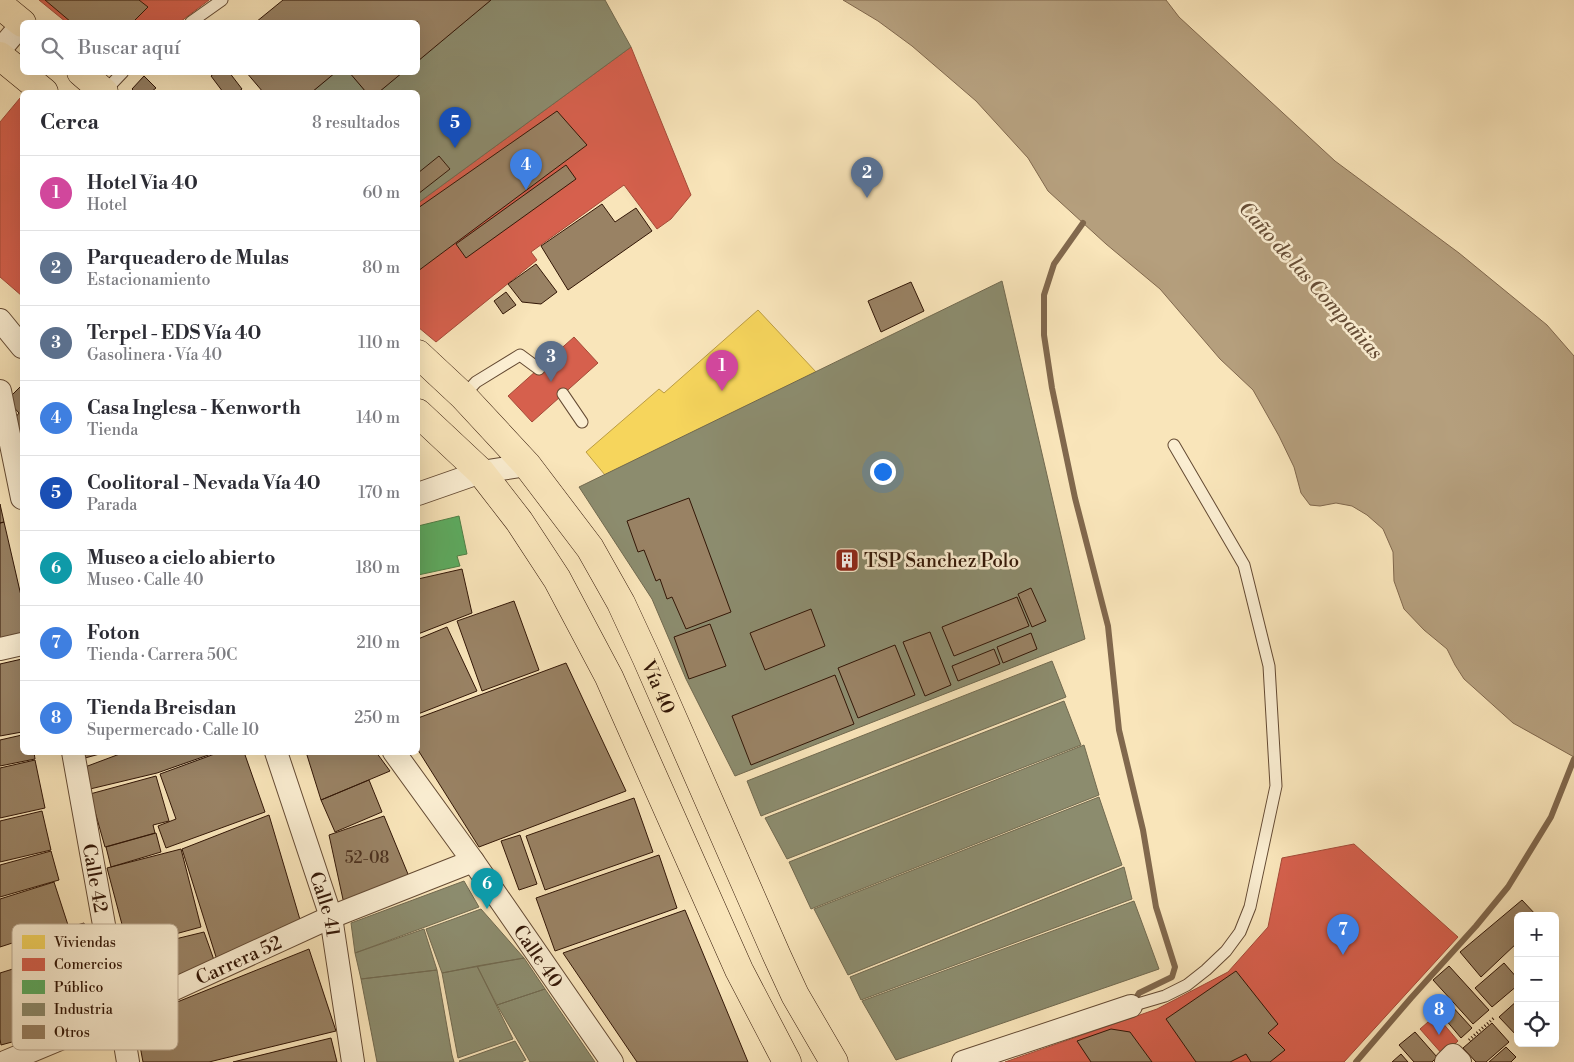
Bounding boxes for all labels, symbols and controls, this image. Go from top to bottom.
search box [20,20,420,75]
icon: search [38,34,66,62]
text: Buscar aquí [78,36,180,60]
pin: 5 [439,107,471,148]
text: Cerca [40,110,99,136]
text: 8 resultados [312,113,400,133]
pin: 4 [510,149,542,190]
pin: 2 [851,157,883,198]
text: Hotel Via 40 [87,171,198,195]
text: 1 [52,183,60,203]
text: 60 m [362,183,400,203]
text: Hotel [87,195,127,215]
water label: Caño de las Compañias [1232,197,1388,365]
text: Parqueadero de Mulas [87,246,289,270]
text: 2 [51,258,61,278]
text: 80 m [362,258,400,278]
text: Estacionamiento [87,270,211,290]
text: Terpel - EDS Vía 40 [87,321,261,345]
text: 3 [51,333,61,353]
text: 110 m [358,333,400,353]
pin: 3 [535,341,567,382]
text: Gasolinera · Vía 40 [87,345,222,365]
pin: 1 [706,350,738,391]
text: Casa Inglesa - Kenworth [87,396,301,420]
text: 4 [51,408,61,428]
text: 140 m [356,408,400,428]
text: Tienda [87,420,138,440]
your location [870,459,896,485]
text: Coolitoral - Nevada Vía 40 [87,471,321,495]
text: 5 [51,483,61,503]
text: 170 m [358,483,400,503]
text: Parada [87,495,137,515]
text: Museo a cielo abierto [87,546,275,570]
building icon: TSP Sanchez Polo [834,547,860,573]
place label: TSP Sanchez Polo [864,549,1019,573]
text: 6 [51,558,61,578]
text: 180 m [356,558,400,578]
text: Museo · Calle 40 [87,570,204,590]
text: Foton [87,621,140,645]
text: 7 [51,633,61,653]
text: 210 m [356,633,400,653]
text: Tienda · Carrera 50C [87,645,237,665]
street label: Vía 40 [635,656,680,718]
text: Tienda Breisdan [87,696,236,720]
text: 8 [51,708,61,728]
text: 250 m [354,708,400,728]
text: Supermercado · Calle 10 [87,720,259,740]
street label: Calle 42 [77,842,113,915]
house number: 52-08 [345,848,390,868]
pin: 6 [471,868,503,909]
street label: Calle 41 [304,869,345,938]
map controls [1514,912,1559,1047]
button: + [1514,912,1559,957]
pin: 7 [1327,914,1359,955]
street label: Calle 40 [508,920,568,993]
legend [12,924,178,1050]
street label: Carrera 52 [192,930,286,991]
text: Viviendas [53,934,116,952]
text: Comercios [54,956,122,974]
button: − [1514,957,1559,1002]
text: Público [54,979,103,997]
pin: 8 [1423,994,1455,1035]
text: Industria [54,1001,114,1019]
button: locate [1514,1002,1559,1047]
text: Otros [54,1024,90,1042]

